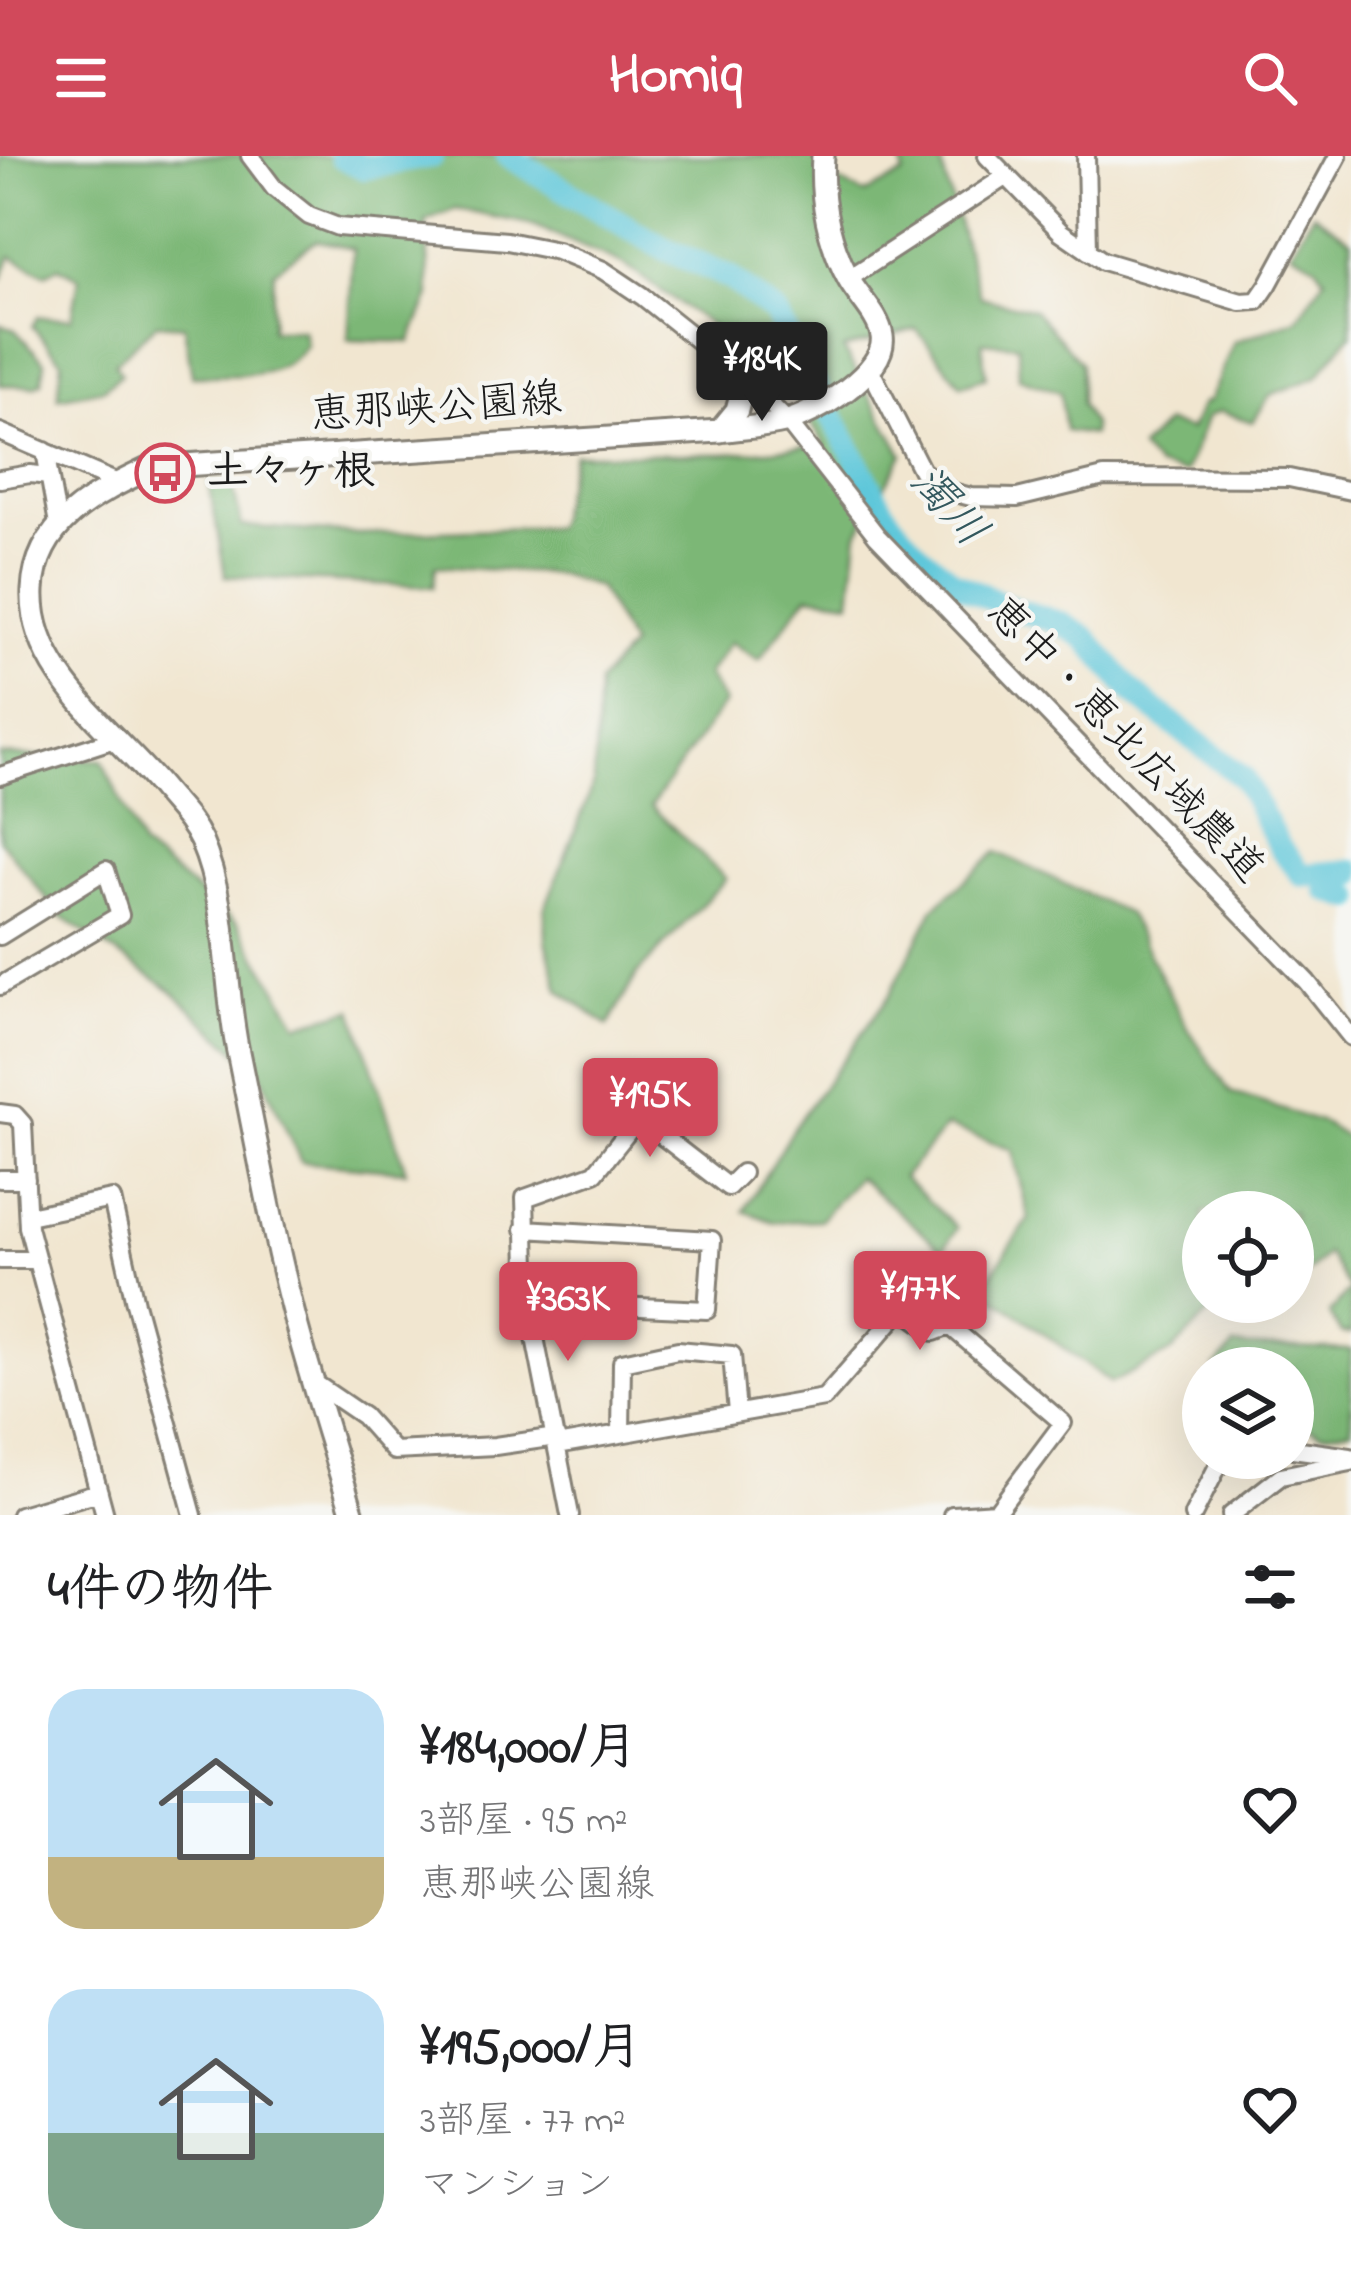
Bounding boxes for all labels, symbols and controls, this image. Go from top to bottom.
text: Homiq [609,39,742,117]
icon: menu [48,45,114,111]
icon: search [1237,45,1303,111]
pin: ¥184K [678,322,846,424]
text: ¥184K [723,332,801,389]
street label: 恵那峡公園線 [308,370,564,448]
bus stop icon: 土々ヶ根 [134,442,196,504]
place label: 土々ヶ根 [207,443,375,504]
water label: 濁川 [892,452,1002,564]
street label: 恵中・恵北広域農道 [971,584,1277,898]
pin: ¥195K [566,1058,734,1160]
text: ¥195K [610,1068,690,1125]
map controls [1182,1191,1314,1479]
button: locate [1182,1191,1314,1323]
pin: ¥177K [836,1251,1004,1353]
text: ¥177K [881,1261,959,1318]
pin: ¥363K [484,1262,652,1364]
text: ¥363K [526,1272,610,1329]
button: layers [1182,1347,1314,1479]
text: 4件の物件 [48,1554,273,1629]
icon: filters [1237,1554,1303,1620]
text: ¥184,000/月 [420,1712,638,1787]
icon: home [144,1737,288,1881]
icon: heart [1237,1776,1303,1842]
text: 3部屋 · 95 m² [420,1794,628,1851]
text: 恵那峡公園線 [420,1858,654,1915]
text: ¥195,000/月 [420,2012,642,2087]
icon: home [144,2037,288,2181]
icon: heart [1237,2076,1303,2142]
text: 3部屋 · 77 m² [420,2094,626,2151]
text: マンション [420,2158,613,2215]

